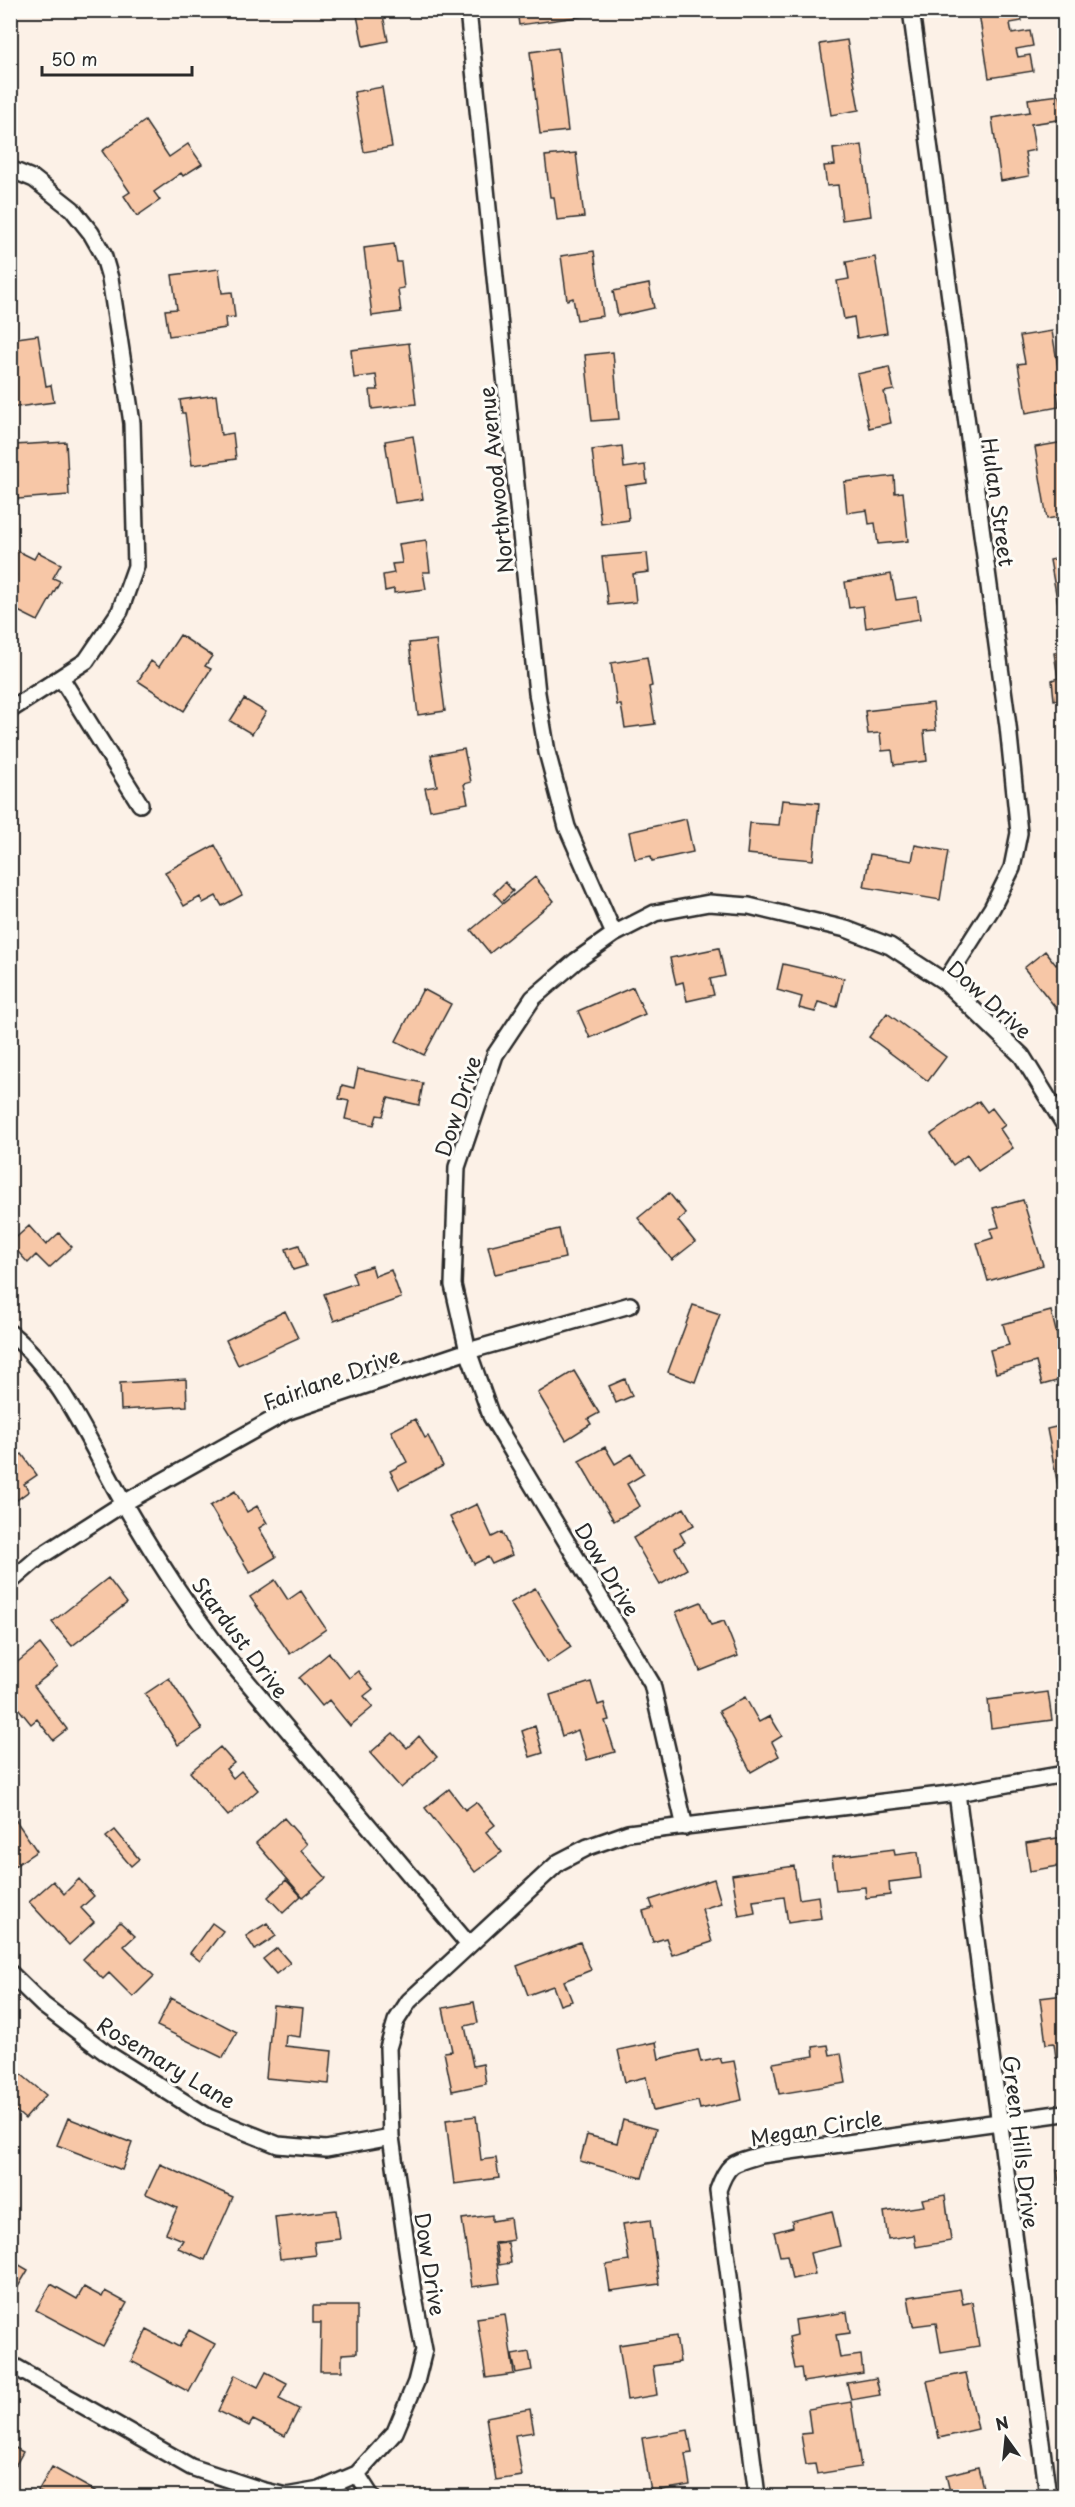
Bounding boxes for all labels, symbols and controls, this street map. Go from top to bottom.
scale bar [42,39,192,77]
text: 50 m [51,45,98,72]
street label: Northwood Avenue [469,385,521,575]
street label: Hulan Street [974,436,1024,568]
street label: Dow Drive [941,952,1039,1046]
street label: Dow Drive [426,1051,488,1161]
street label: Fairlane Drive [258,1338,404,1418]
street label: Dow Drive [567,1516,649,1622]
street label: Stardust Drive [185,1569,297,1705]
street label: Rosemary Lane [91,2008,243,2116]
street label: Green Hills Drive [995,2053,1049,2231]
street label: Megan Circle [748,2101,884,2153]
street label: Dow Drive [407,2210,455,2318]
north arrow [976,2408,1036,2468]
text: N [993,2409,1011,2436]

